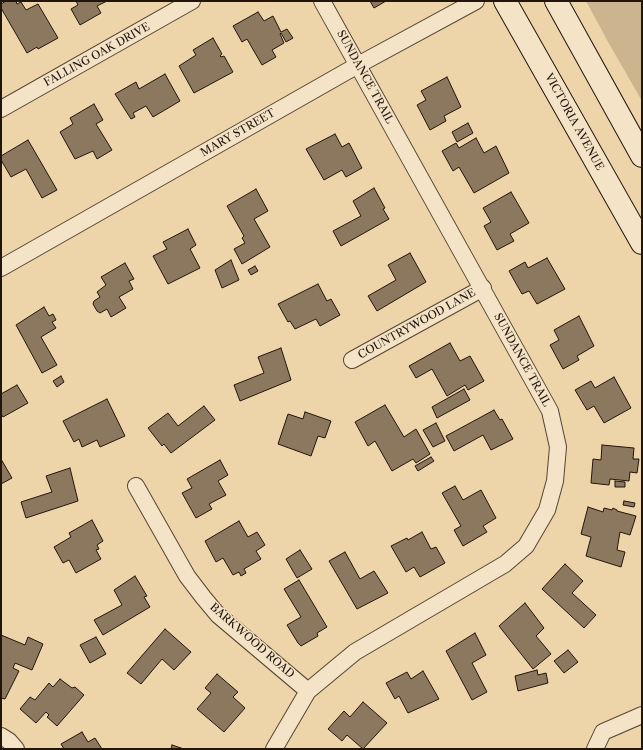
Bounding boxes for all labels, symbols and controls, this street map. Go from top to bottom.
street label: FALLING OAK DRIVE [42,20,152,90]
street label: SUNDANCE TRAIL [334,28,396,126]
street label: VICTORIA AVENUE [542,71,606,173]
street label: MARY STREET [198,106,278,160]
street label: COUNTRYWOOD LANE [356,286,478,362]
street label: SUNDANCE TRAIL [491,311,553,409]
street label: BARKWOOD ROAD [207,601,297,681]

